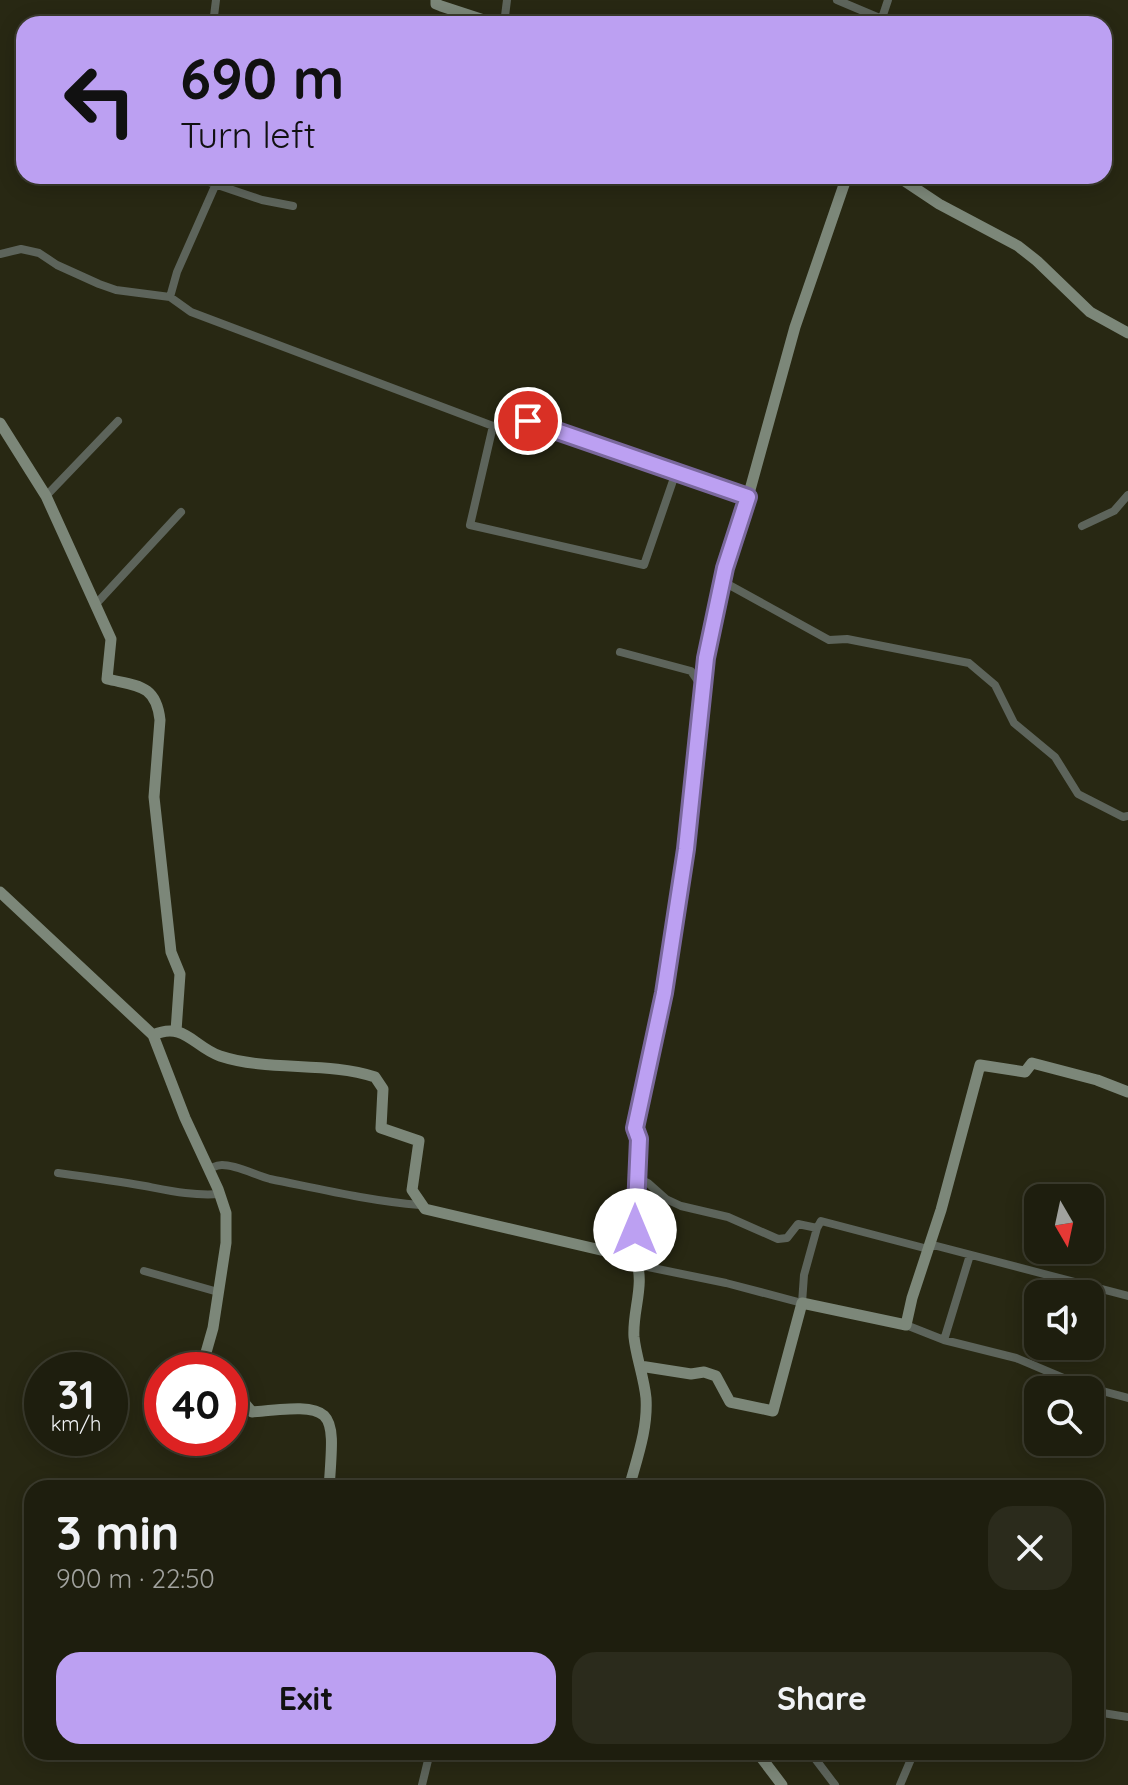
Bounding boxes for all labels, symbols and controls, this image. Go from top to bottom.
text: 690 m [180,43,344,113]
icon: left [48,48,152,152]
text: Turn left [180,112,316,157]
pin [494,387,562,455]
icon: arrive [506,399,550,443]
north arrow [1024,1184,1104,1264]
map controls [1024,1184,1104,1456]
position arrow [593,1188,677,1272]
button: sound [1024,1280,1104,1360]
speed limit sign: 40 [144,1352,248,1456]
text: 31 [57,1369,95,1419]
button: search [1024,1376,1104,1456]
text: km/h [51,1411,101,1436]
text: 3 min [56,1502,179,1562]
button: close [988,1506,1072,1590]
text: 900 m · 22:50 [56,1562,215,1595]
button: Exit [56,1652,556,1744]
button: Share [572,1652,1072,1744]

